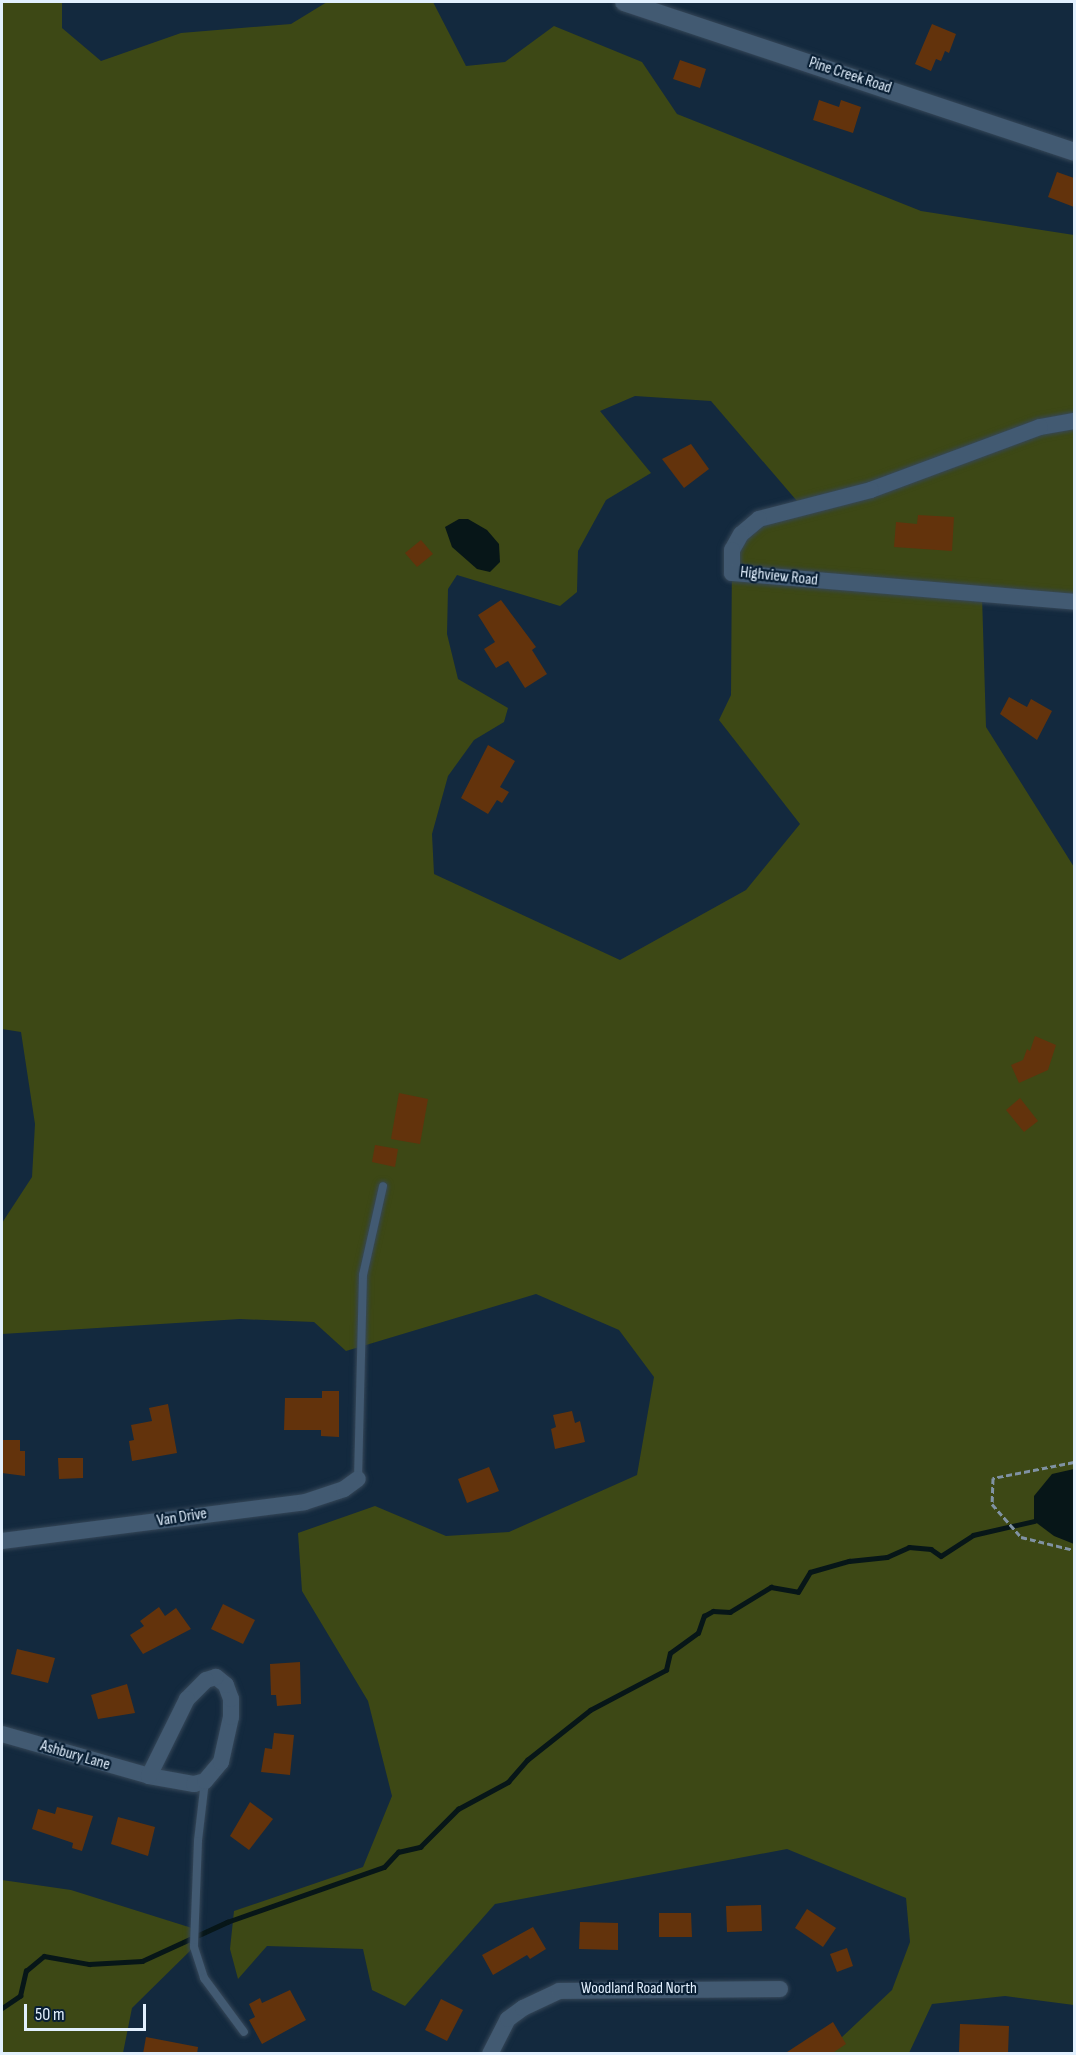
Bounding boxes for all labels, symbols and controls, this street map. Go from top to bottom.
street label: Pine Creek Road [806,54,894,98]
street label: Highview Road [739,563,819,591]
street label: Van Drive [156,1505,208,1531]
street label: Ashbury Lane [38,1737,112,1775]
street label: Woodland Road North [581,1979,697,1999]
scale bar [27,1992,148,2030]
text: 50 m [35,2004,65,2025]

